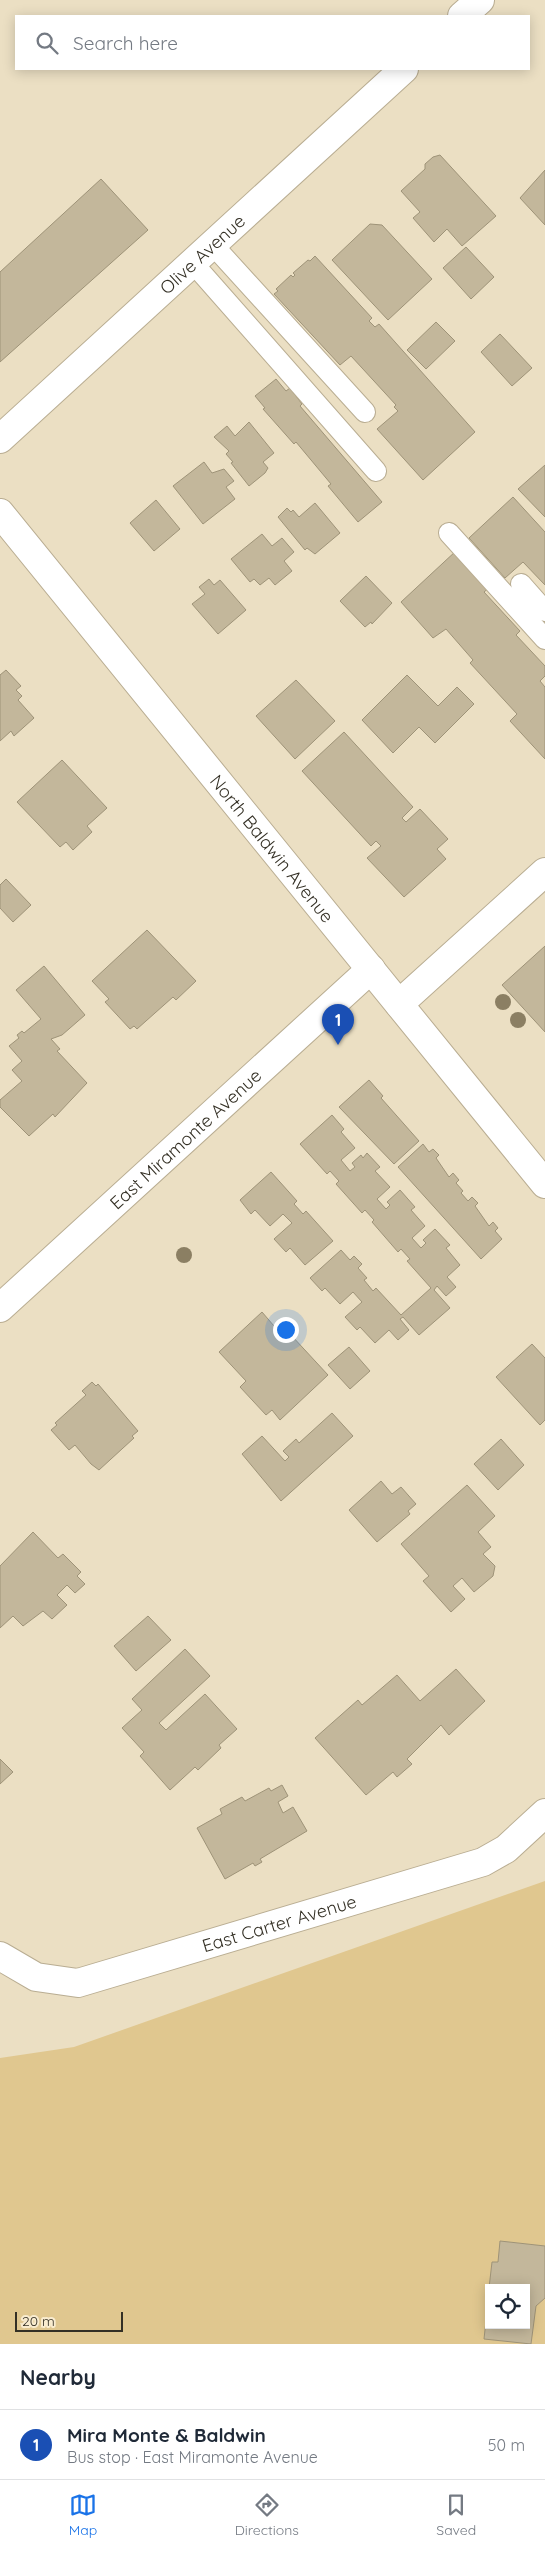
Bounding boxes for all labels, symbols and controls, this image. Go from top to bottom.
search box [15,15,530,70]
icon: search [33,29,61,57]
text: Search here [73,31,178,55]
street label: Olive Avenue [155,209,250,299]
street label: North Baldwin Avenue [205,770,339,927]
pin: 1 [322,1004,354,1045]
street label: East Miramonte Avenue [105,1064,266,1214]
your location [273,1317,299,1343]
street label: East Carter Avenue [199,1889,359,1957]
map controls [485,2284,530,2329]
button: locate [485,2284,530,2329]
scale bar [15,2309,122,2332]
text: 20 m [22,2312,55,2330]
text: Nearby [20,2364,96,2390]
text: Mira Monte & Baldwin [67,2423,266,2447]
text: 1 [33,2435,39,2455]
text: 50 m [488,2435,525,2455]
text: Bus stop · East Miramonte Avenue [67,2447,318,2467]
tab: Map [69,2491,97,2539]
tab: Directions [235,2491,299,2539]
tab: Saved [436,2491,476,2539]

